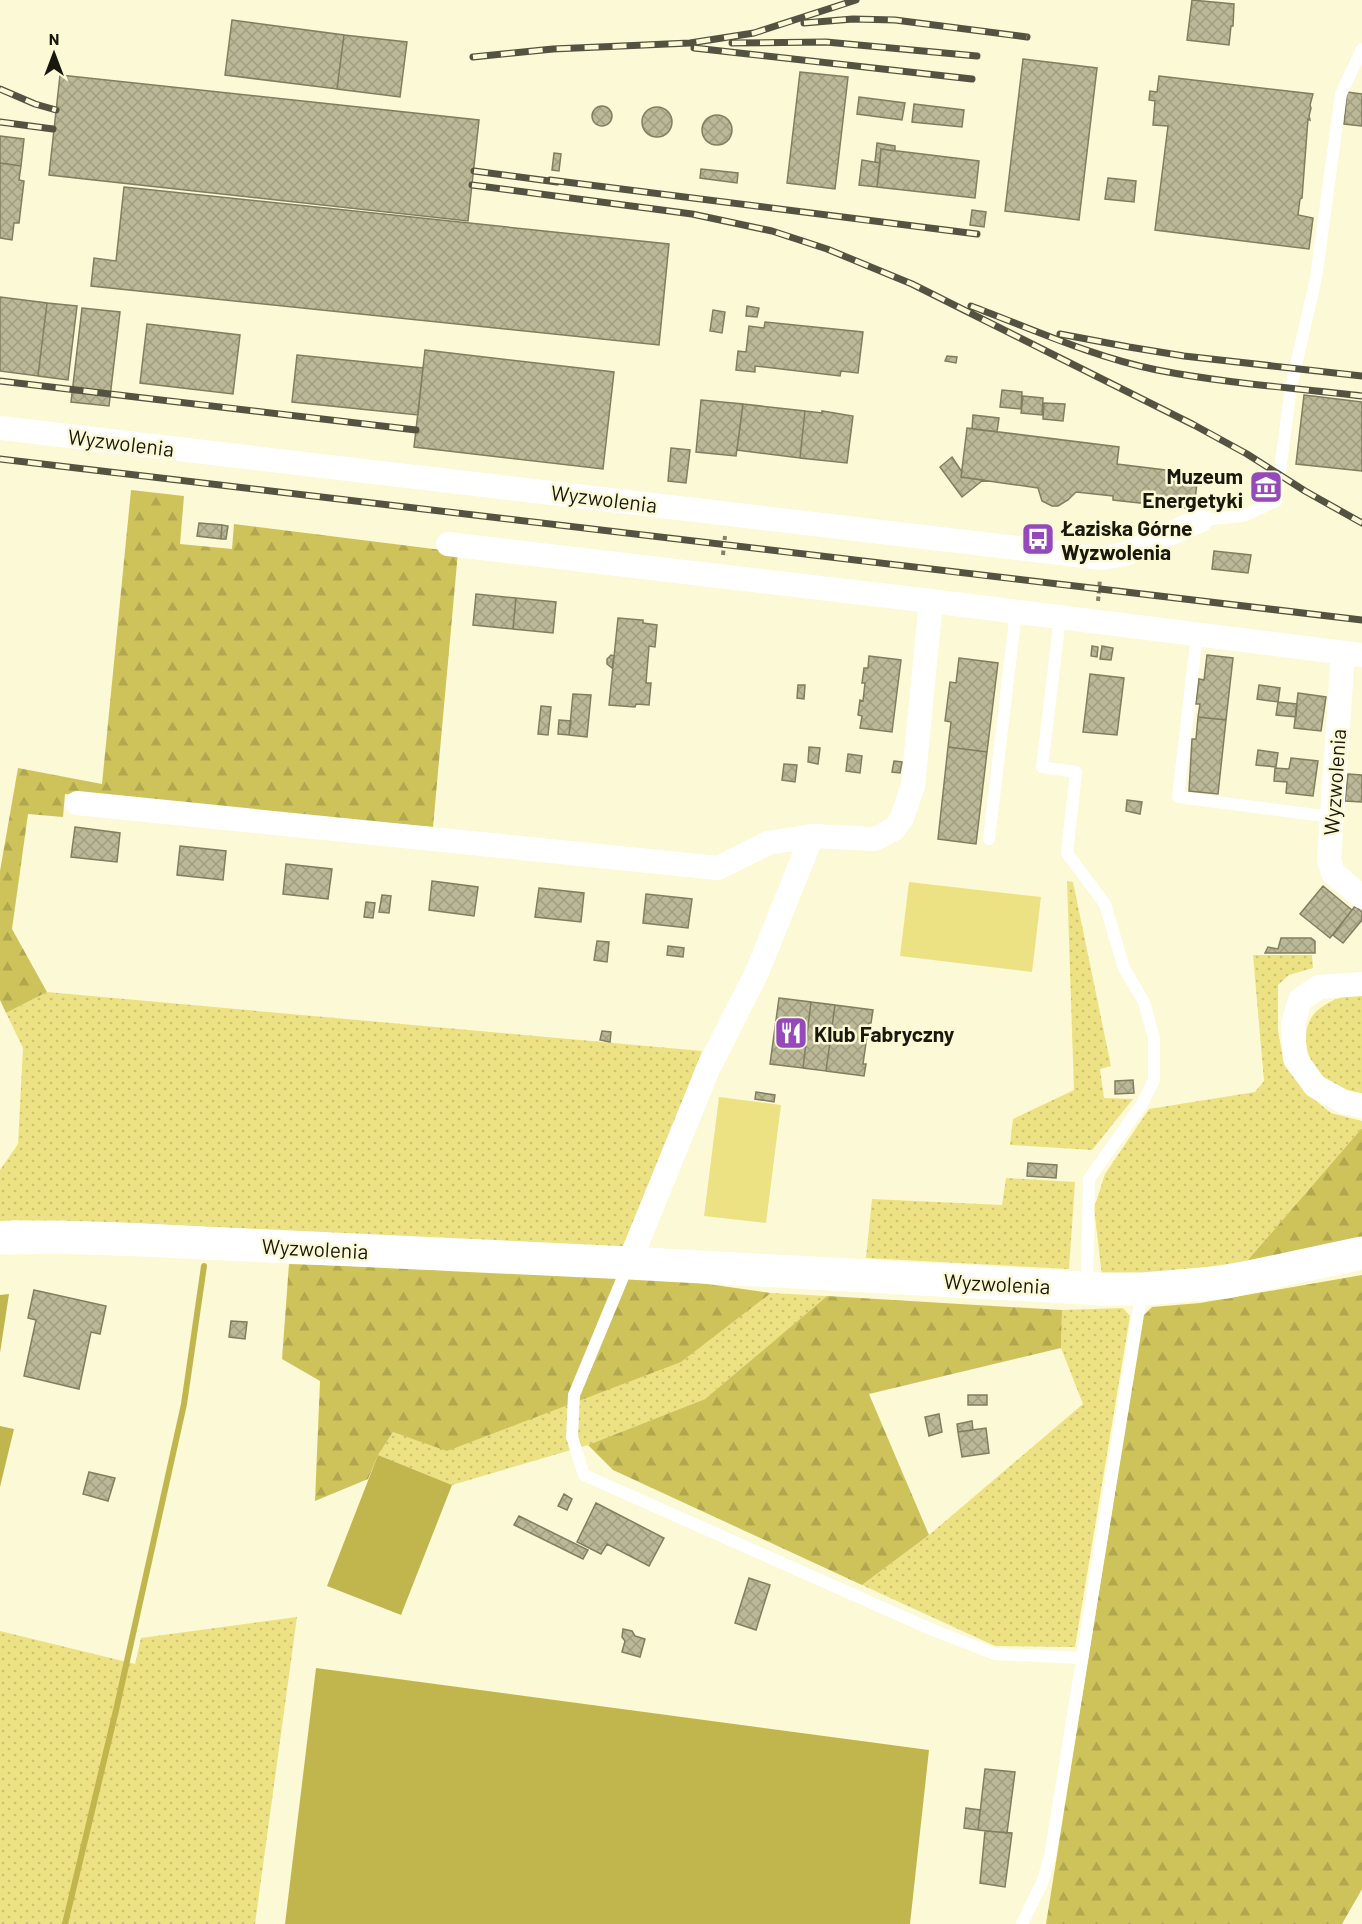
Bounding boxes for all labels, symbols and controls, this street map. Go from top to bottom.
north arrow [24,24,84,84]
text: N [49,29,59,48]
street label: Wyzwolenia [66,423,176,461]
place label: Muzeum Energetyki [1142,463,1243,512]
museum icon: Muzeum Energetyki [1248,469,1284,505]
street label: Wyzwolenia [549,479,659,517]
place label: Łaziska Górne Wyzwolenia [1060,515,1193,564]
bus stop icon: Łaziska Górne Wyzwolenia [1020,521,1056,557]
street label: Wyzwolenia [1318,728,1350,836]
restaurant icon: Klub Fabryczny [773,1015,809,1051]
place label: Klub Fabryczny [814,1021,955,1046]
street label: Wyzwolenia [261,1233,369,1263]
street label: Wyzwolenia [943,1268,1051,1298]

